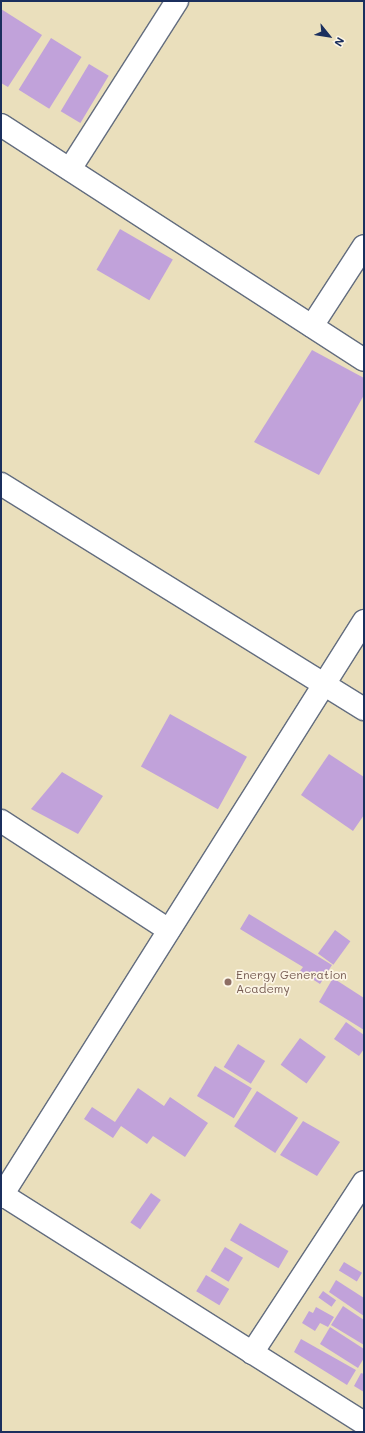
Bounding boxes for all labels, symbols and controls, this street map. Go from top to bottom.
north arrow [309,16,349,56]
text: N [331,35,348,50]
place label: Energy Generation Academy [236,968,347,996]
marker: Energy Generation Academy [223,977,233,987]

